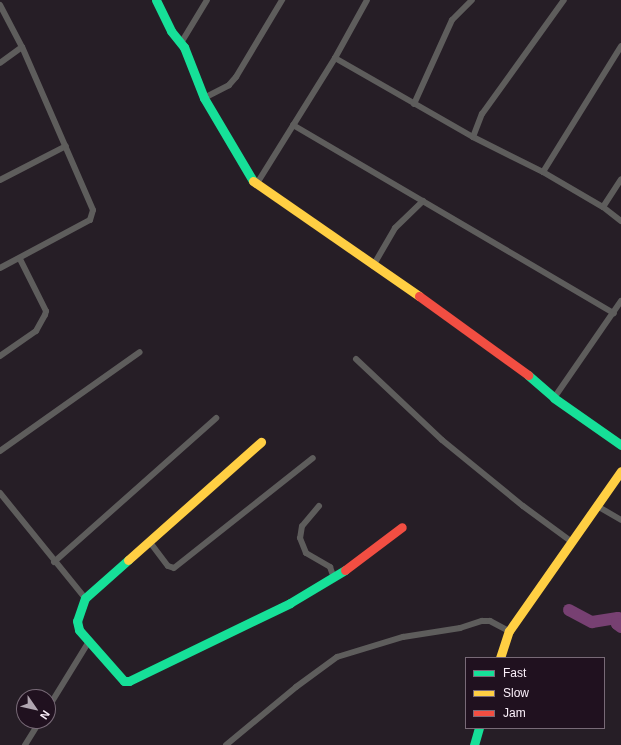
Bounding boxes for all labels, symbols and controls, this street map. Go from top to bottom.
legend [465,657,605,729]
text: Fast [503,666,526,680]
text: Slow [503,686,529,700]
north arrow [16,689,56,729]
text: Jam [503,706,526,720]
text: N [38,708,52,722]

